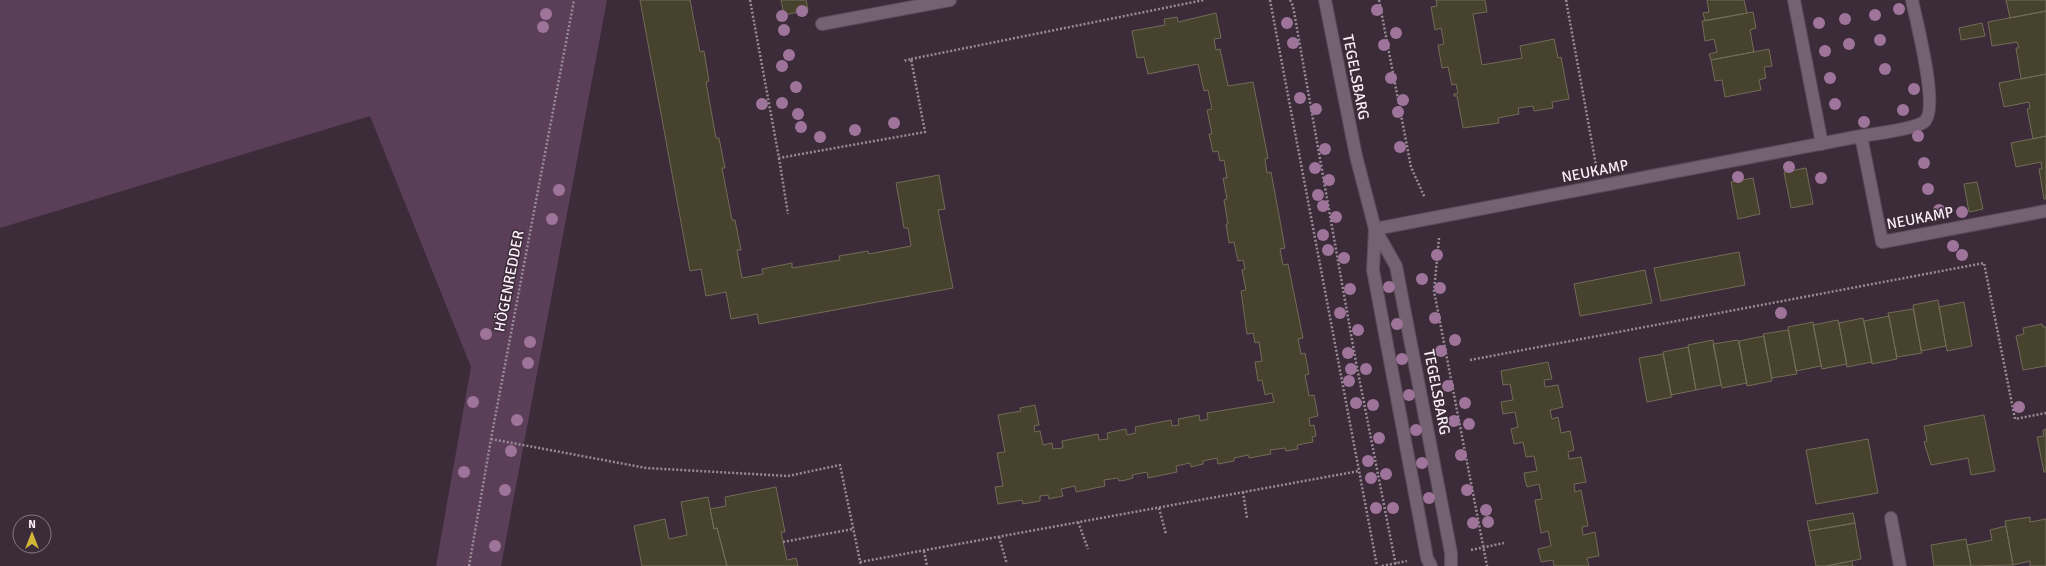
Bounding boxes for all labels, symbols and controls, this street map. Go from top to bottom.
street label: TEGELSBARG [1339,33,1373,121]
street label: NEUKAMP [1560,156,1630,186]
street label: NEUKAMP [1885,203,1955,233]
street label: HÖGENREDDER [490,229,528,333]
street label: TEGELSBARG [1420,348,1454,436]
north arrow [12,514,52,554]
text: N [28,518,36,531]

